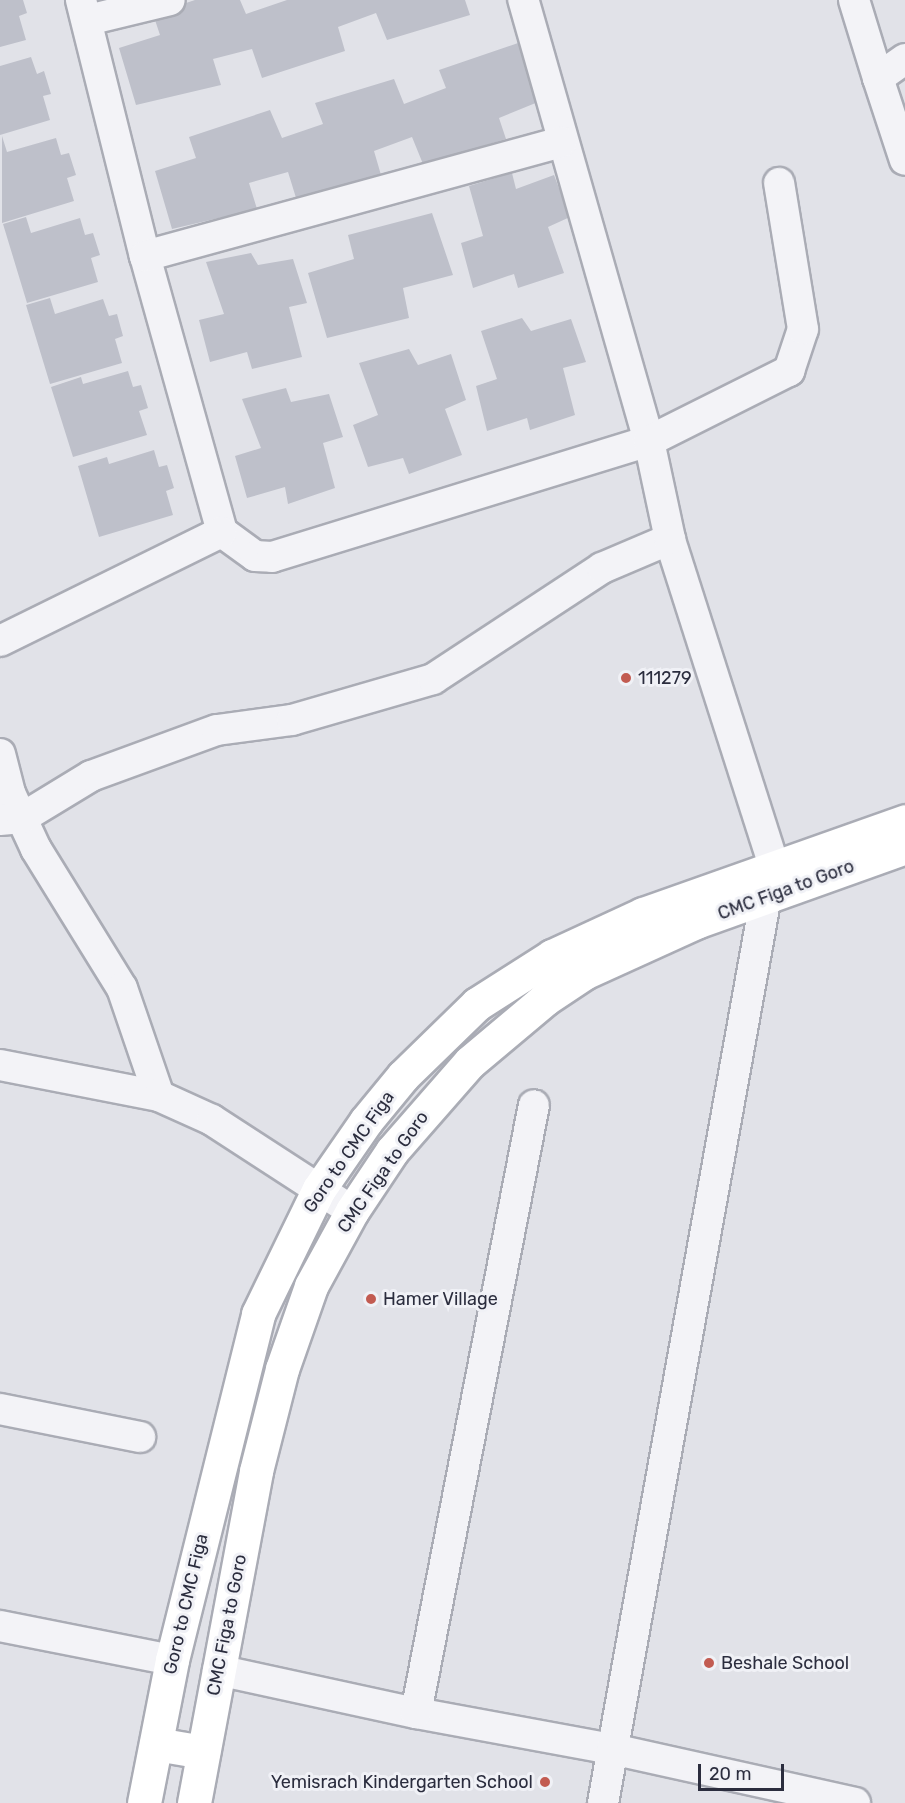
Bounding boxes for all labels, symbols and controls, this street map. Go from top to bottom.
place label: 111279 [638,667,692,689]
marker: 111279 [619,671,633,685]
street label: CMC Figa to Goro [715,855,857,925]
street label: Goro to CMC Figa [299,1087,399,1217]
street label: CMC Figa to Goro [333,1107,433,1237]
place label: Hamer Village [383,1288,499,1310]
marker: Hamer Village [364,1292,378,1306]
street label: Goro to CMC Figa [159,1531,213,1677]
street label: CMC Figa to Goro [203,1552,251,1698]
place label: Beshale School [721,1652,849,1674]
marker: Beshale School [702,1656,716,1670]
scale bar [701,1752,786,1790]
text: 20 m [709,1763,751,1785]
place label: Yemisrach Kindergarten School [271,1771,533,1793]
marker: Yemisrach Kindergarten School [538,1775,552,1789]

